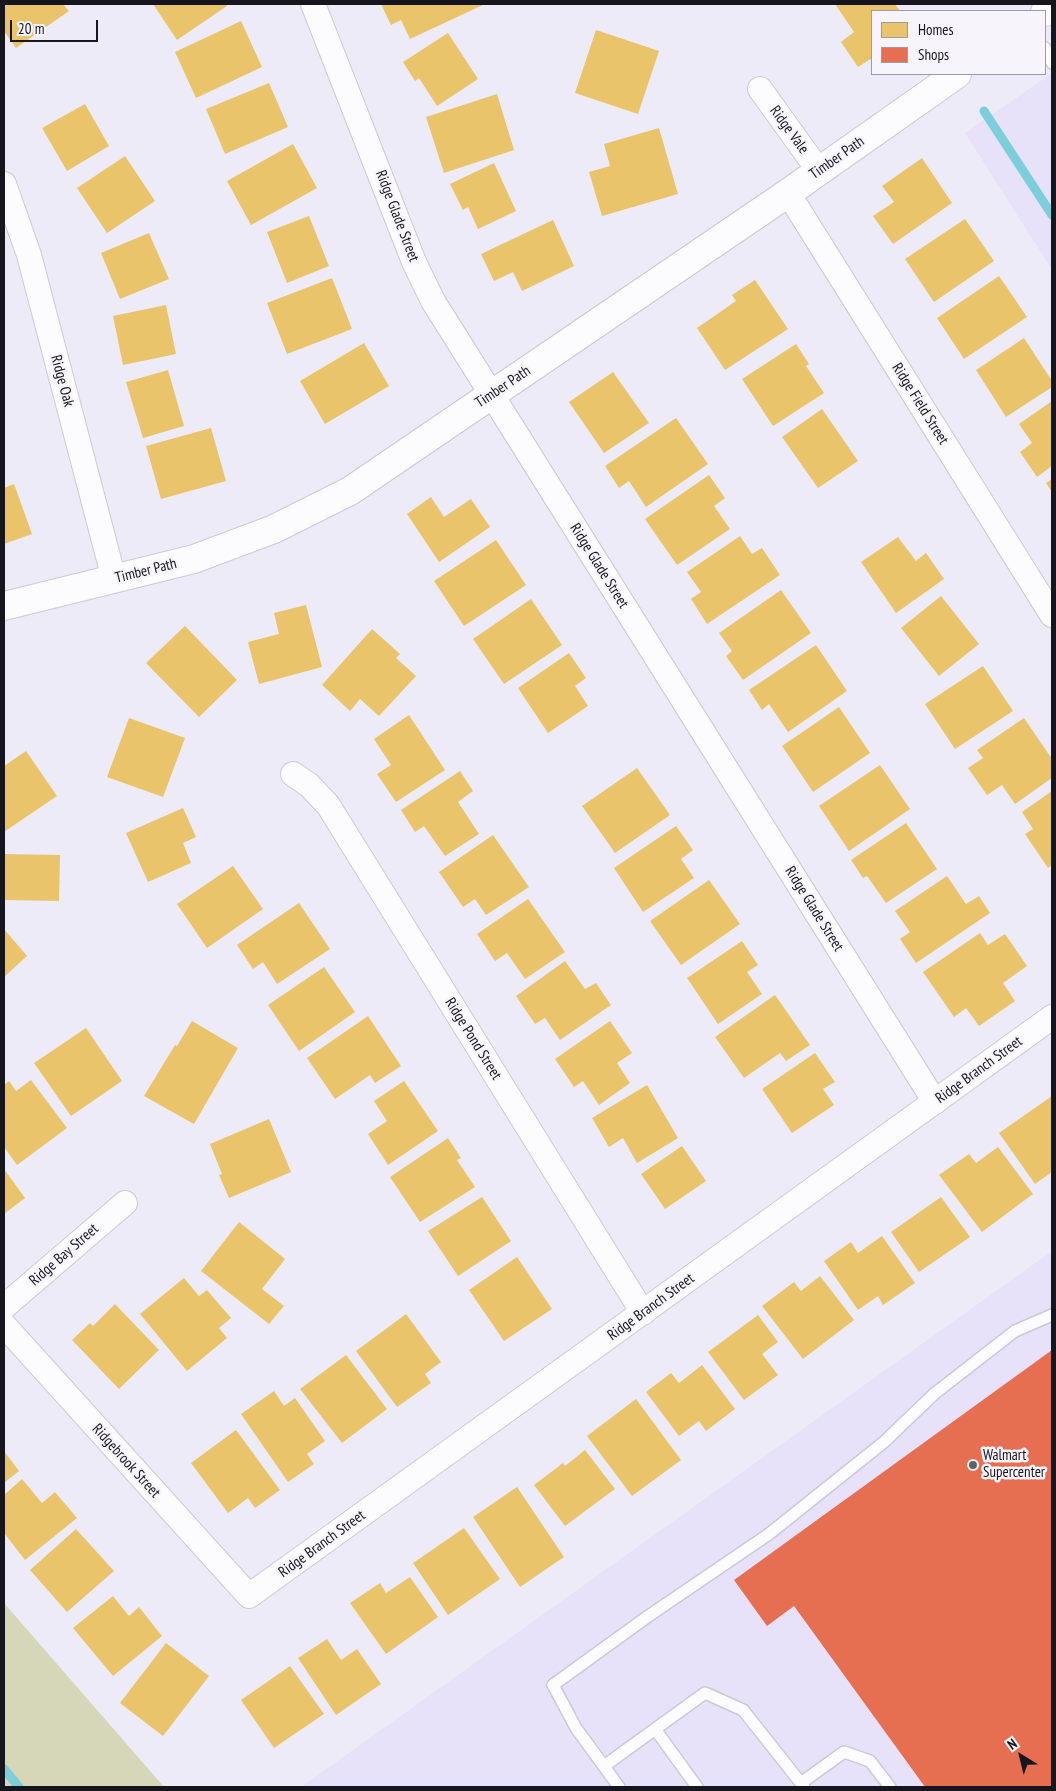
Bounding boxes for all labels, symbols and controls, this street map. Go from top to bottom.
scale bar [12,10,100,42]
legend [871,10,1046,75]
text: 20 m [18,19,44,38]
text: Homes [918,20,954,39]
text: Shops [918,45,949,64]
street label: Ridge Vale [766,103,812,157]
street label: Timber Path [806,133,868,183]
street label: Ridge Glade Street [371,168,423,264]
street label: Ridge Oak [46,353,78,409]
street label: Ridge Field Street [888,360,952,448]
street label: Timber Path [472,362,534,412]
street label: Ridge Glade Street [566,520,632,612]
street label: Timber Path [113,555,179,587]
street label: Ridge Glade Street [781,863,847,955]
street label: Ridge Pond Street [441,995,505,1083]
street label: Ridge Branch Street [932,1033,1026,1107]
street label: Ridge Bay Street [26,1220,102,1290]
street label: Ridge Branch Street [604,1270,698,1344]
street label: Ridgebrook Street [88,1420,164,1502]
place label: Walmart Supercenter [983,1447,1045,1482]
marker: Walmart Supercenter [967,1459,979,1471]
street label: Ridge Branch Street [275,1507,369,1581]
north arrow [996,1731,1046,1781]
text: N [1004,1734,1021,1753]

